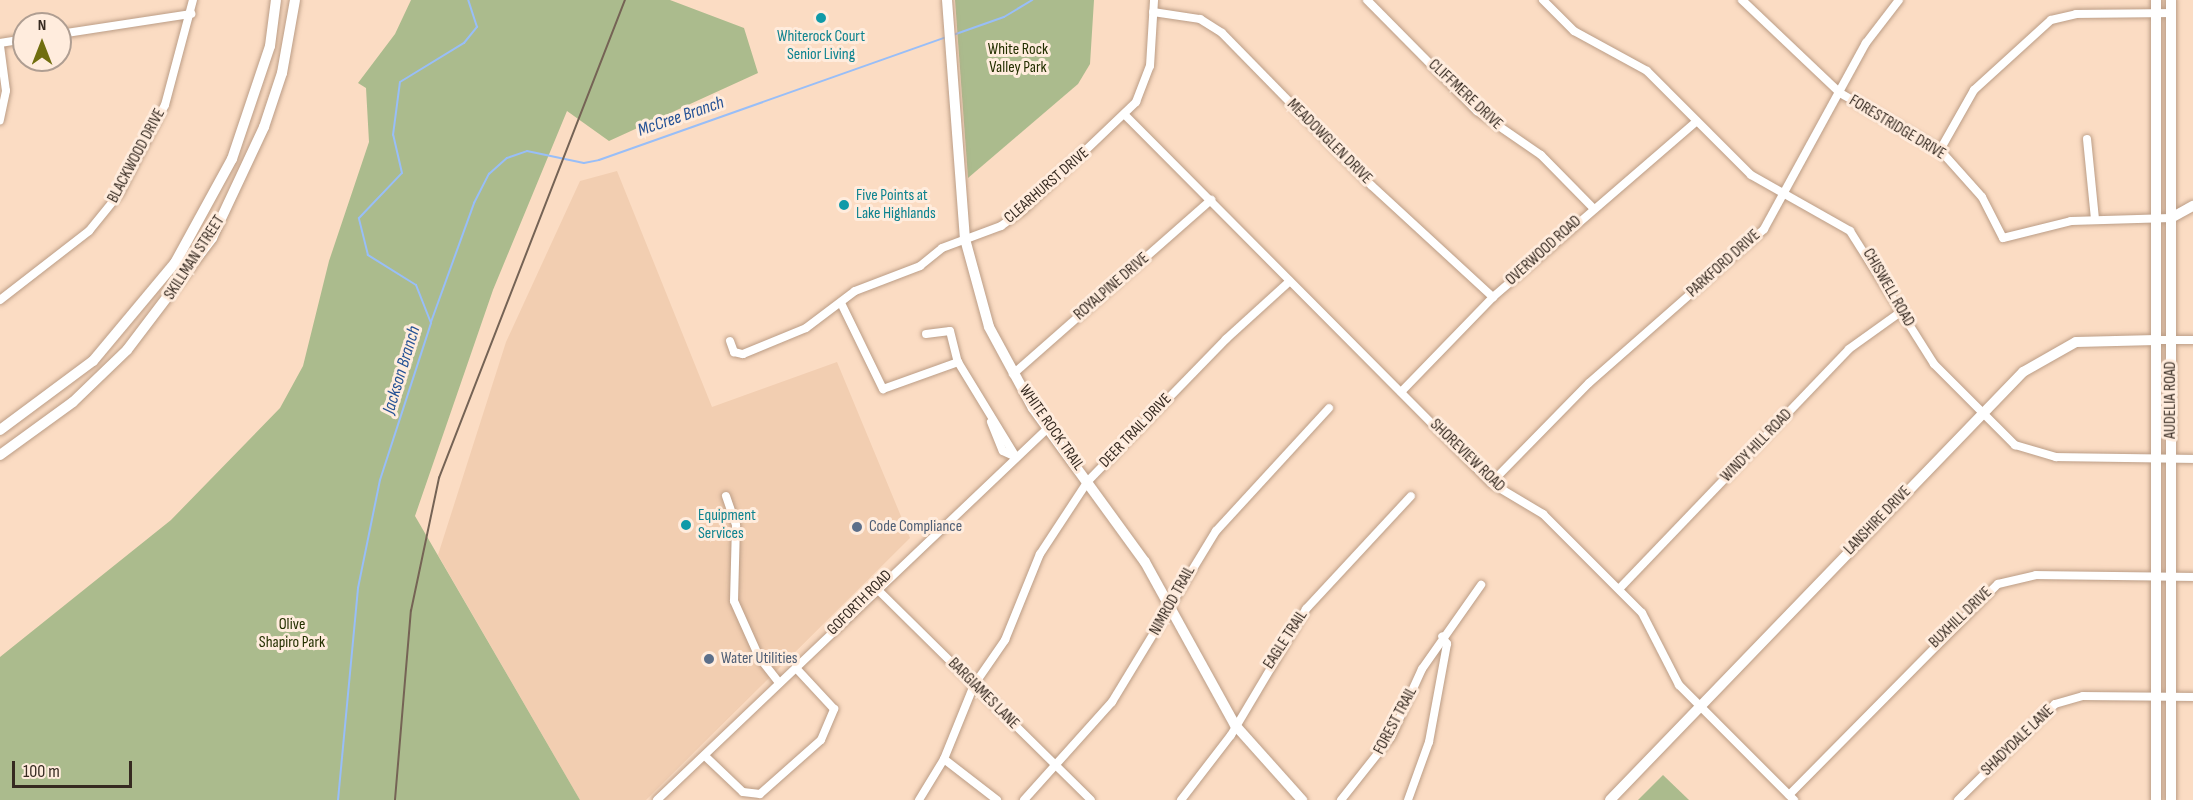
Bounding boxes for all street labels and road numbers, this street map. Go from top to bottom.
street label: CLIFFMERE DRIVE [1424,56,1506,134]
street label: FORESTRIDGE DRIVE [1845,92,1949,164]
street label: MEADOWGLEN DRIVE [1283,96,1375,188]
street label: BLACKWOOD DRIVE [104,106,170,206]
street label: CLEARHURST DRIVE [1001,144,1093,228]
street label: SKILLMAN STREET [161,212,229,304]
street label: OVERWOOD ROAD [1502,212,1586,290]
street label: PARKFORD DRIVE [1683,226,1765,302]
street label: CHISWELL ROAD [1858,245,1918,331]
street label: ROYALPINE DRIVE [1071,249,1153,325]
street label: AUDELIA ROAD [2161,361,2181,439]
street label: WHITE ROCK TRAIL [1014,382,1088,474]
street label: DEER TRAIL DRIVE [1096,390,1176,472]
street label: WINDY HILL ROAD [1717,405,1797,487]
street label: SHOREVIEW ROAD [1426,416,1508,496]
street label: LANSHIRE DRIVE [1840,483,1916,559]
street label: NIMROD TRAIL [1146,563,1200,639]
street label: GOFORTH ROAD [824,567,896,639]
street label: BUXHILL DRIVE [1926,583,1996,653]
street label: EAGLE TRAIL [1260,607,1312,673]
street label: BARGIAMES LANE [944,655,1022,733]
street label: FOREST TRAIL [1370,684,1422,758]
street label: SHADYDALE LANE [1978,702,2058,780]

